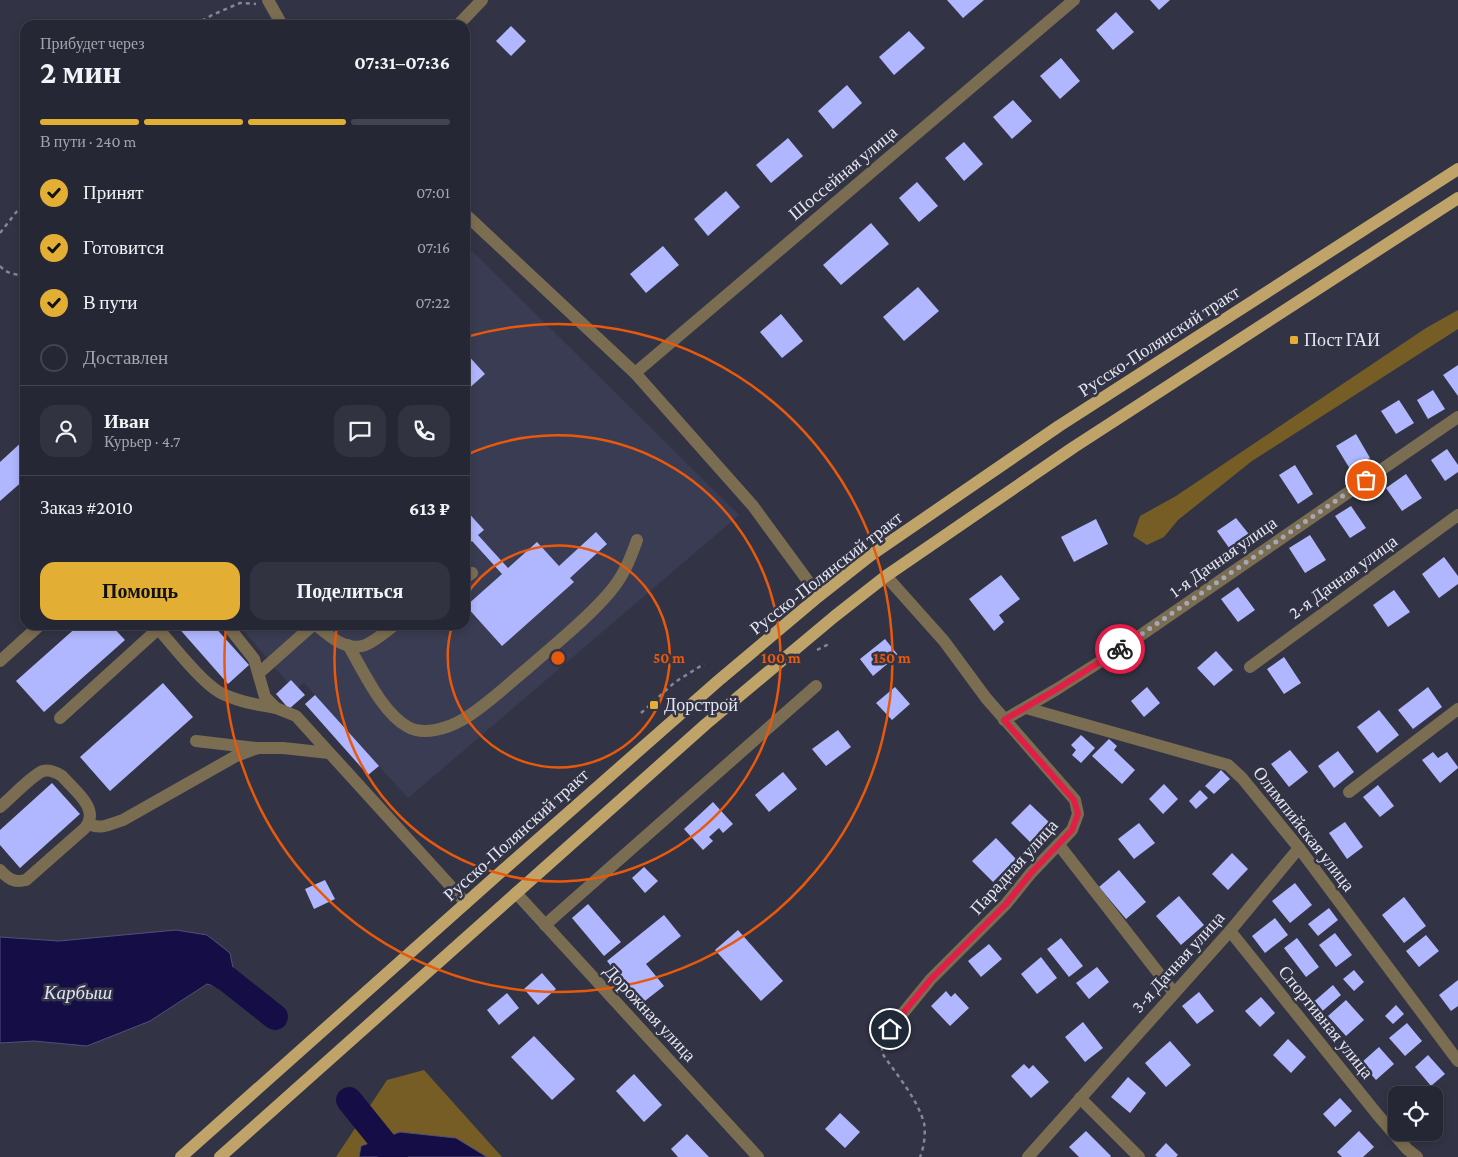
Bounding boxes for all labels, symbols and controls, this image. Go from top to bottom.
text: Прибудет через [40,35,145,52]
text: 07:31–07:36 [354,52,450,73]
text: 2 мин [40,54,121,90]
street label: Шоссейная улица [785,122,901,224]
text: В пути · 240 m [40,133,136,150]
icon: check [40,179,68,207]
text: Принят [83,182,144,203]
text: 07:01 [416,184,450,201]
icon: check [40,234,68,262]
text: Готовится [83,237,164,258]
text: 07:16 [417,239,450,256]
street label: Русско-Полянский тракт [1075,281,1243,401]
icon: check [40,289,68,317]
text: В пути [83,292,137,313]
text: 07:22 [415,294,450,311]
place label: Пост ГАИ [1304,330,1380,350]
marker: Пост ГАИ [1288,334,1300,346]
text: Доставлен [83,347,168,368]
button: person [40,405,92,457]
button: chat [334,405,386,457]
button: phone [398,405,450,457]
text: Иван [104,411,150,432]
text: Курьер · 4.7 [104,433,180,450]
pin [1345,459,1387,501]
icon: bag [1352,466,1380,494]
text: Заказ #2010 [40,497,133,518]
text: 613 ₽ [409,498,450,519]
street label: Русско-Полянский тракт [746,507,906,639]
street label: 1-я Дачная улица [1165,513,1281,601]
street label: 2-я Дачная улица [1285,531,1401,623]
button: Помощь [40,562,240,620]
button: Поделиться [250,562,450,620]
courier [1095,624,1145,674]
icon: bike [1106,635,1134,663]
centre of rings [549,649,567,667]
text: 50 m [653,650,685,666]
text: 100 m [761,650,801,666]
text: 150 m [873,650,911,666]
place label: Дорстрой [664,695,738,715]
marker: Дорстрой [648,699,660,711]
street label: Олимпийская улица [1249,763,1359,895]
street label: Русско-Полянский тракт [440,765,593,905]
street label: Парадная улица [966,815,1062,919]
street label: 3-я Дачная улица [1127,907,1229,1017]
street label: Дорожная улица [600,960,700,1066]
street label: Спортивная улица [1274,962,1378,1082]
water label: Карбыш [43,982,112,1003]
pin [869,1008,911,1050]
icon: home [876,1015,904,1043]
map controls [1388,1086,1443,1141]
button: locate [1388,1086,1443,1141]

